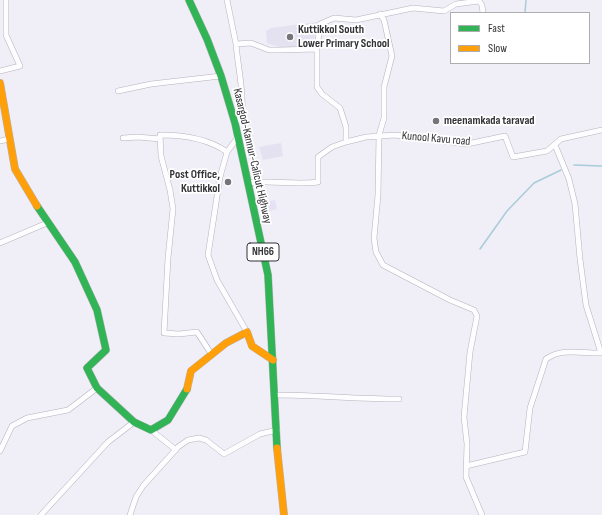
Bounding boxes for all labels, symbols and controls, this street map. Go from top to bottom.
legend [450,12,590,64]
text: Fast [488,21,505,36]
place label: Kuttikkol South Lower Primary School [298,23,390,51]
marker: Kuttikkol South Lower Primary School [285,32,295,42]
text: Slow [488,41,507,56]
street label: Kasargod-Kannur-Calicut Highway [229,87,275,225]
place label: meenamkada taravad [444,114,535,128]
marker: meenamkada taravad [431,116,441,126]
street label: Kunool Kavu road [401,129,471,149]
place label: Post Office, Kuttikkol [170,168,220,196]
marker: Post Office, Kuttikkol [223,177,233,187]
road number: NH66 [247,243,279,261]

